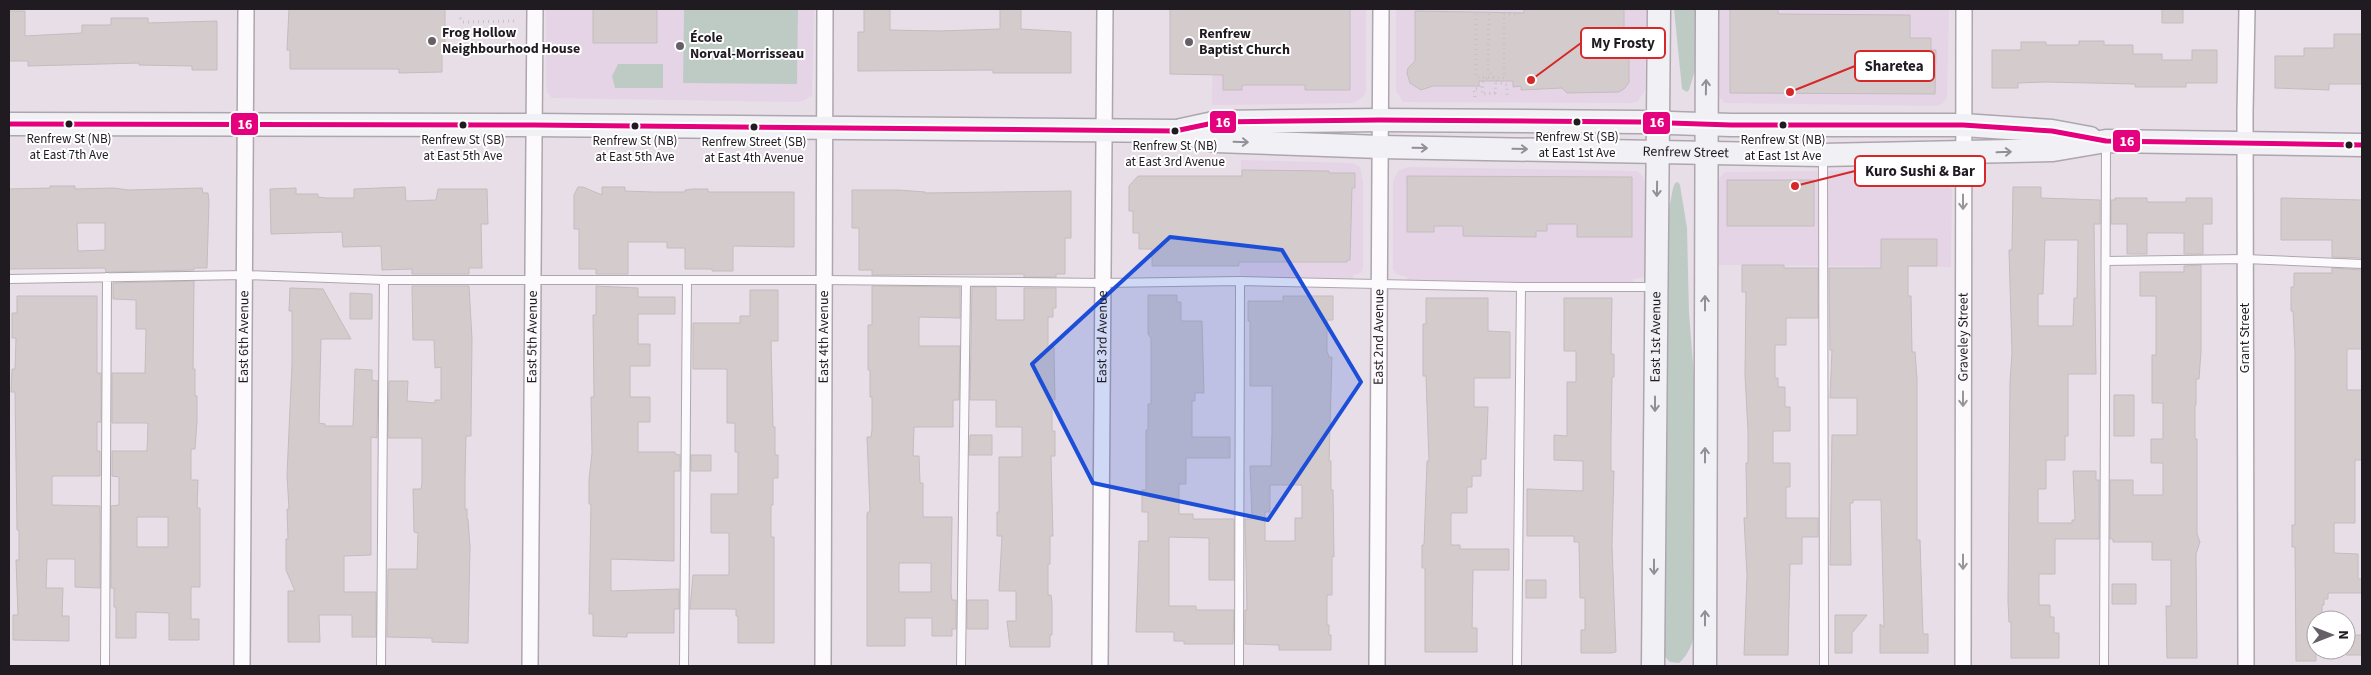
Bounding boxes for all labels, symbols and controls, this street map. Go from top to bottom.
place label: Frog Hollow Neighbourhood House [442,23,580,59]
place label: Renfrew Baptist Church [1199,24,1290,60]
place label: École Norval-Morrisseau [690,28,804,64]
callout: My Frosty [1581,28,1665,58]
text: My Frosty [1591,33,1655,54]
marker: Frog Hollow Neighbourhood House [426,35,438,47]
marker: Renfrew Baptist Church [1183,36,1195,48]
marker: École Norval-Morrisseau [674,40,686,52]
callout: Sharetea [1855,51,1934,81]
text: Sharetea [1864,56,1924,77]
one-way arrow [1701,80,1711,96]
line badge: 16 [1209,110,1237,134]
line badge: 16 [1642,111,1671,135]
line badge: 16 [230,112,259,136]
text: 16 [1216,113,1230,133]
text: 16 [1650,113,1664,133]
text: 16 [238,115,252,135]
marker: Renfrew St (SB) at East 1st Ave [1572,117,1582,127]
marker: Renfrew St (NB) at East 7th Ave [64,119,74,129]
marker: Renfrew St (SB) at East 5th Ave [458,120,468,130]
marker: Renfrew St (NB) at East 1st Ave [1778,120,1788,130]
marker: Renfrew St (NB) at East 5th Ave [630,121,640,131]
marker: Renfrew Street (SB) at East 4th Avenue [749,122,759,132]
marker: Renfrew St (NB) at East 3rd Avenue [1170,126,1180,136]
place label: Renfrew St (SB) at East 1st Ave [1535,128,1619,162]
line badge: 16 [2112,129,2141,153]
place label: Renfrew St (NB) at East 7th Ave [26,130,112,164]
place label: Renfrew St (SB) at East 5th Ave [421,131,505,165]
place label: Renfrew St (NB) at East 1st Ave [1740,131,1826,165]
place label: Renfrew St (NB) at East 5th Ave [592,132,678,166]
text: 16 [2120,132,2134,152]
place label: Renfrew Street (SB) at East 4th Avenue [701,133,807,167]
place label: Renfrew St (NB) at East 3rd Avenue [1125,137,1225,171]
one-way arrow [1232,137,1248,146]
unlabelled marker [2344,140,2354,150]
street label: Renfrew Street [1642,142,1729,163]
one-way arrow [1412,143,1428,153]
one-way arrow [1511,145,1527,154]
one-way arrow [1996,147,2012,156]
callout: Kuro Sushi & Bar [1855,156,1985,186]
text: Kuro Sushi & Bar [1865,161,1975,182]
one-way arrow [1652,181,1662,197]
one-way arrow [1958,194,1968,210]
street label: East 2nd Avenue [1369,289,1389,385]
street label: East 6th Avenue [234,290,254,384]
street label: East 5th Avenue [522,290,543,384]
street label: East 4th Avenue [814,290,834,384]
street label: East 3rd Avenue [1092,290,1113,384]
street label: East 1st Avenue [1646,291,1666,383]
street label: Graveley Street [1953,292,1974,381]
one-way arrow [1700,295,1710,311]
street label: Grant Street [2235,302,2255,373]
one-way arrow [1958,391,1968,407]
one-way arrow [1650,396,1660,412]
one-way arrow [1700,447,1710,464]
one-way arrow [1958,554,1968,570]
one-way arrow [1649,558,1659,575]
one-way arrow [1700,610,1710,626]
north arrow [2306,610,2356,660]
text: N [2333,630,2353,640]

